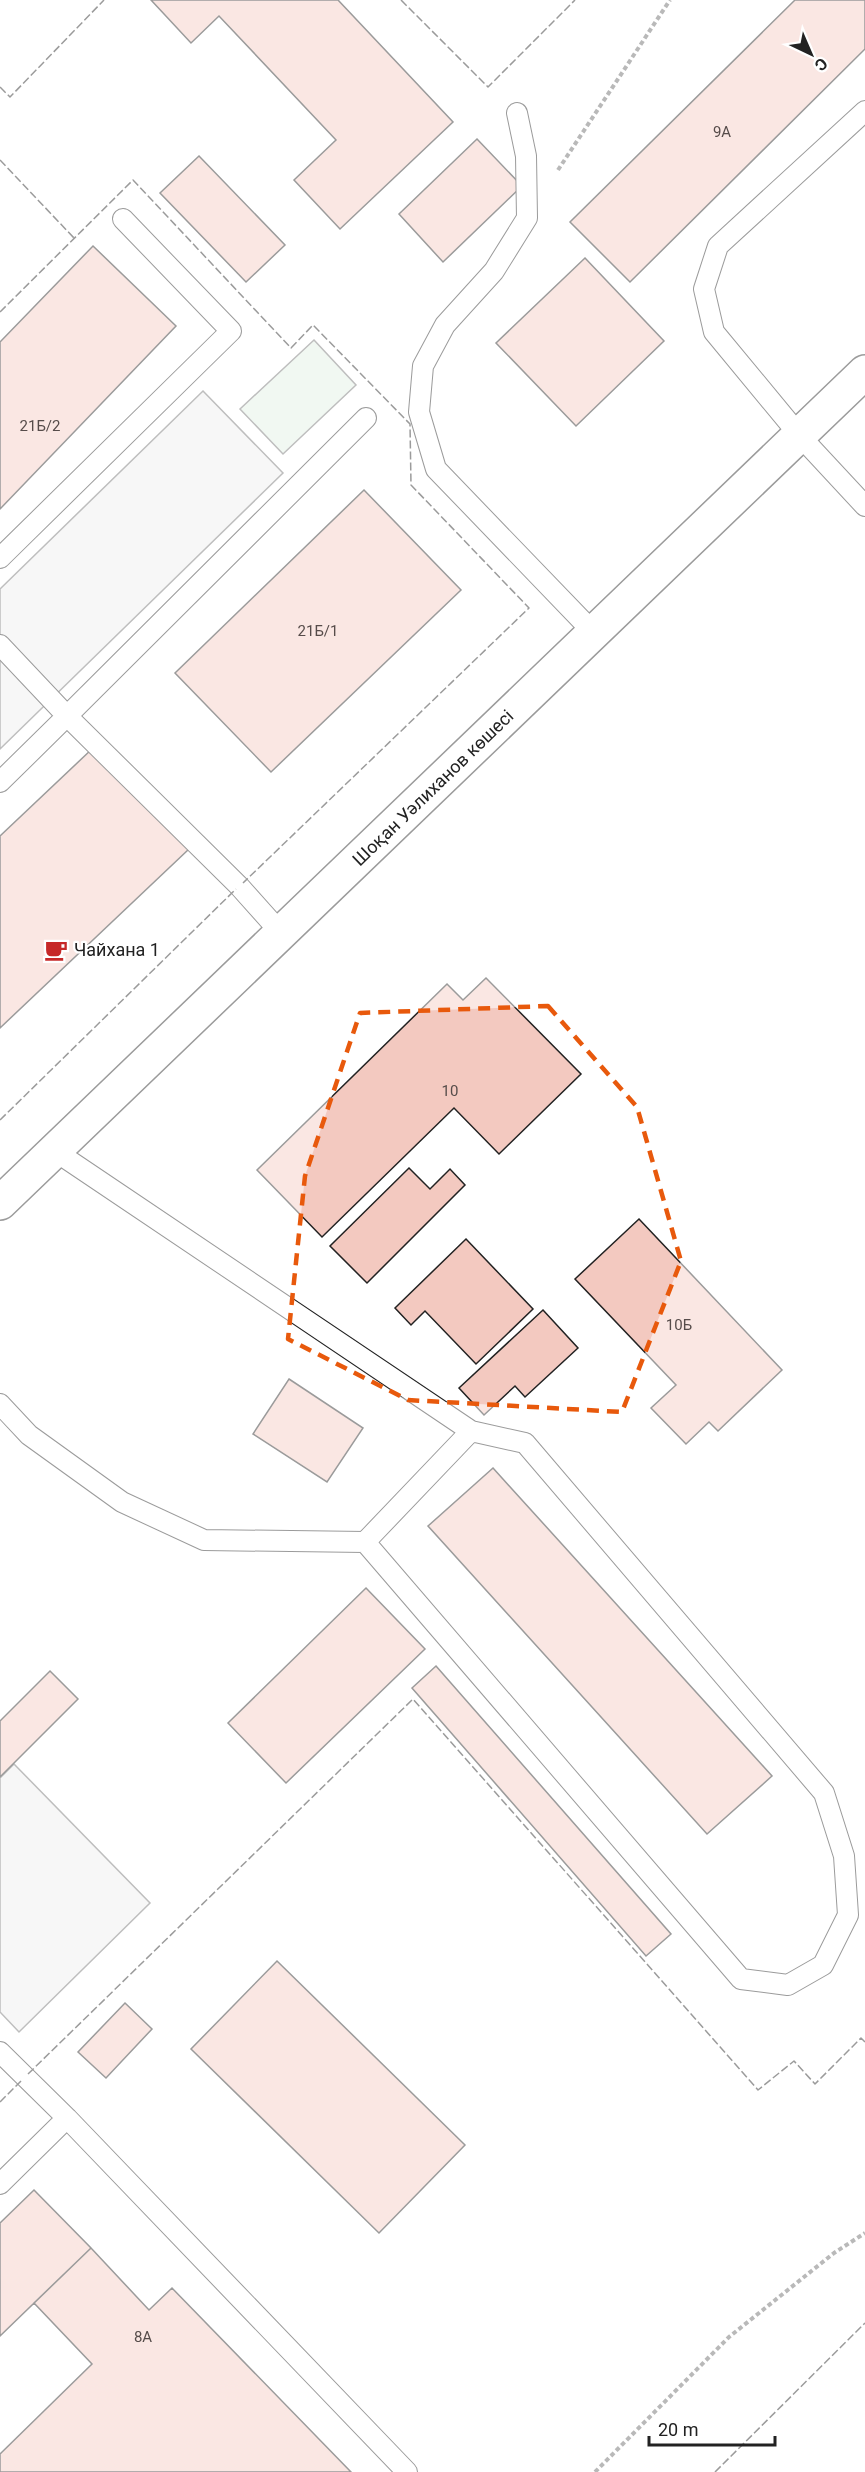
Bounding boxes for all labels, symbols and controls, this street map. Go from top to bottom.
north arrow [781,24,841,84]
text: С [811,54,831,75]
house number: 9А [713,123,731,141]
house number: 21Б/2 [20,417,60,435]
house number: 21Б/1 [298,622,338,640]
street label: Шоқан Уәлиханов көшесі [348,705,517,870]
cafe icon: Чайхана 1 [43,937,69,963]
place label: Чайхана 1 [74,939,160,960]
house number: 10 [442,1082,458,1100]
house number: 10Б [666,1316,692,1334]
house number: 8А [134,2328,152,2346]
scale bar [649,2409,775,2447]
text: 20 m [658,2419,698,2440]

